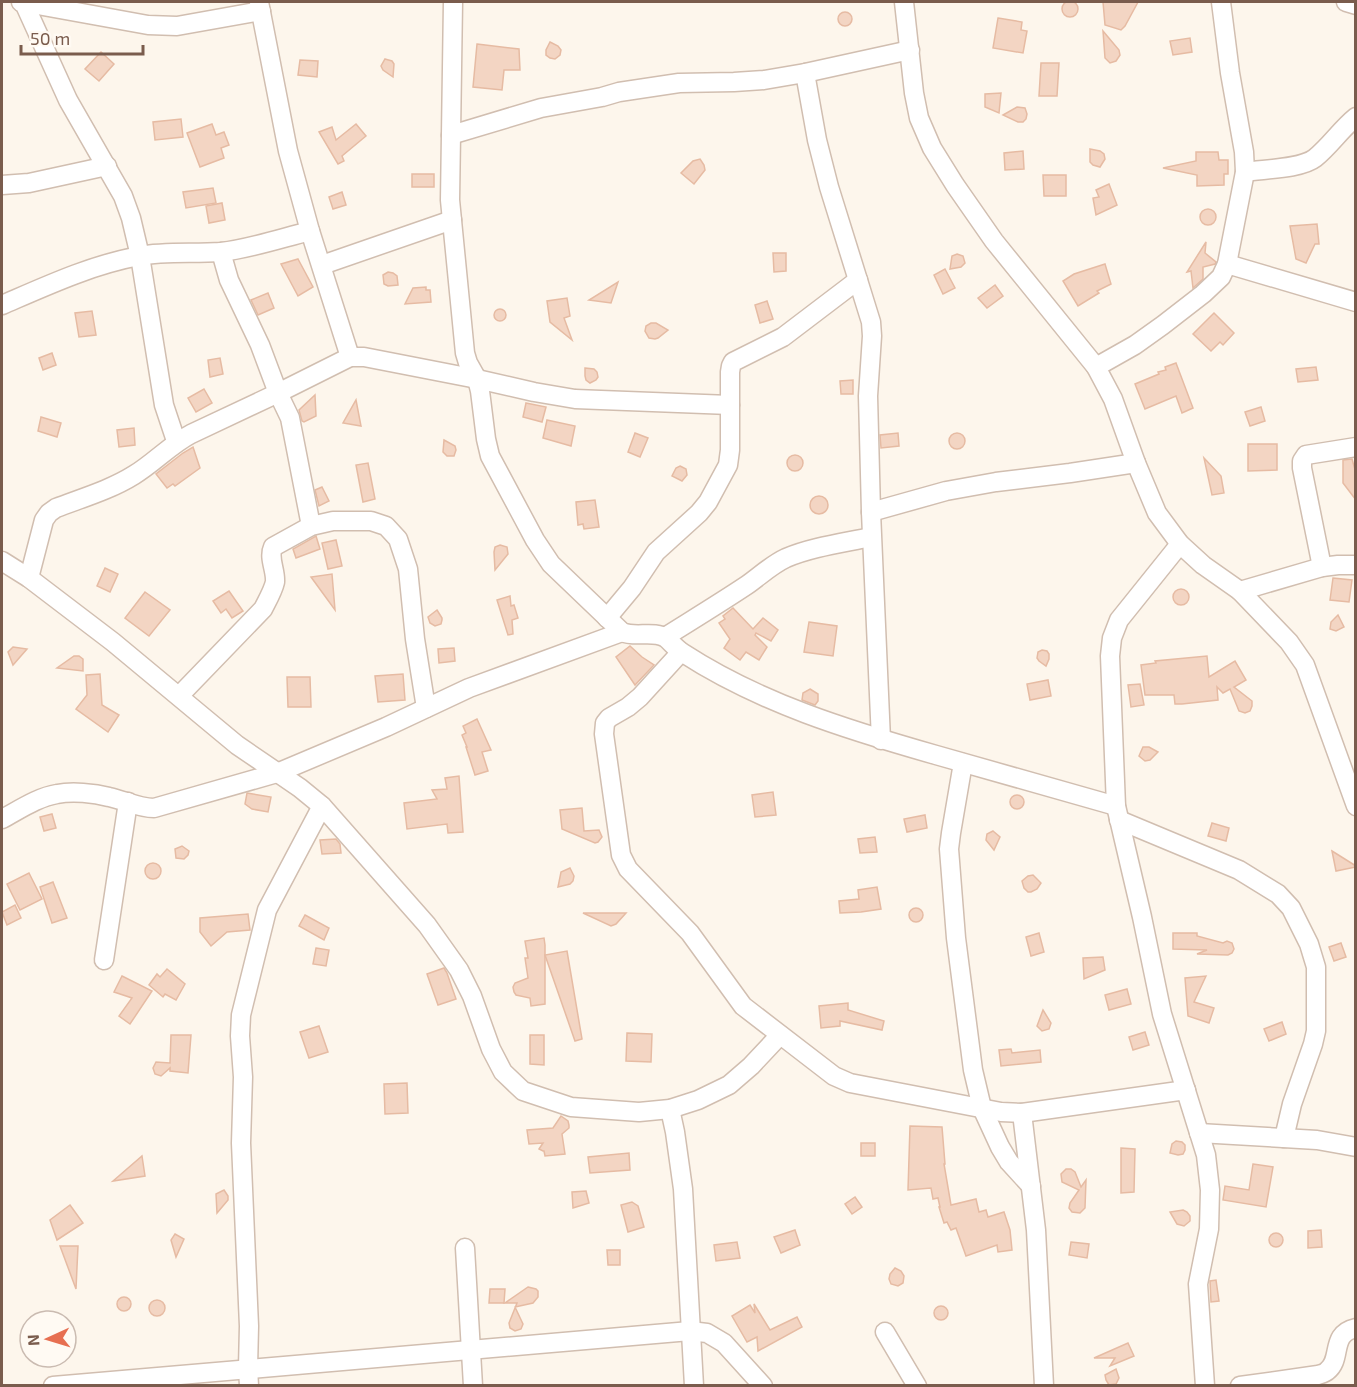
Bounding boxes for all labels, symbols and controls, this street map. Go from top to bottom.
scale bar [21,18,142,56]
text: 50 m [30,27,70,49]
north arrow [18,1309,78,1369]
text: N [23,1334,42,1347]

